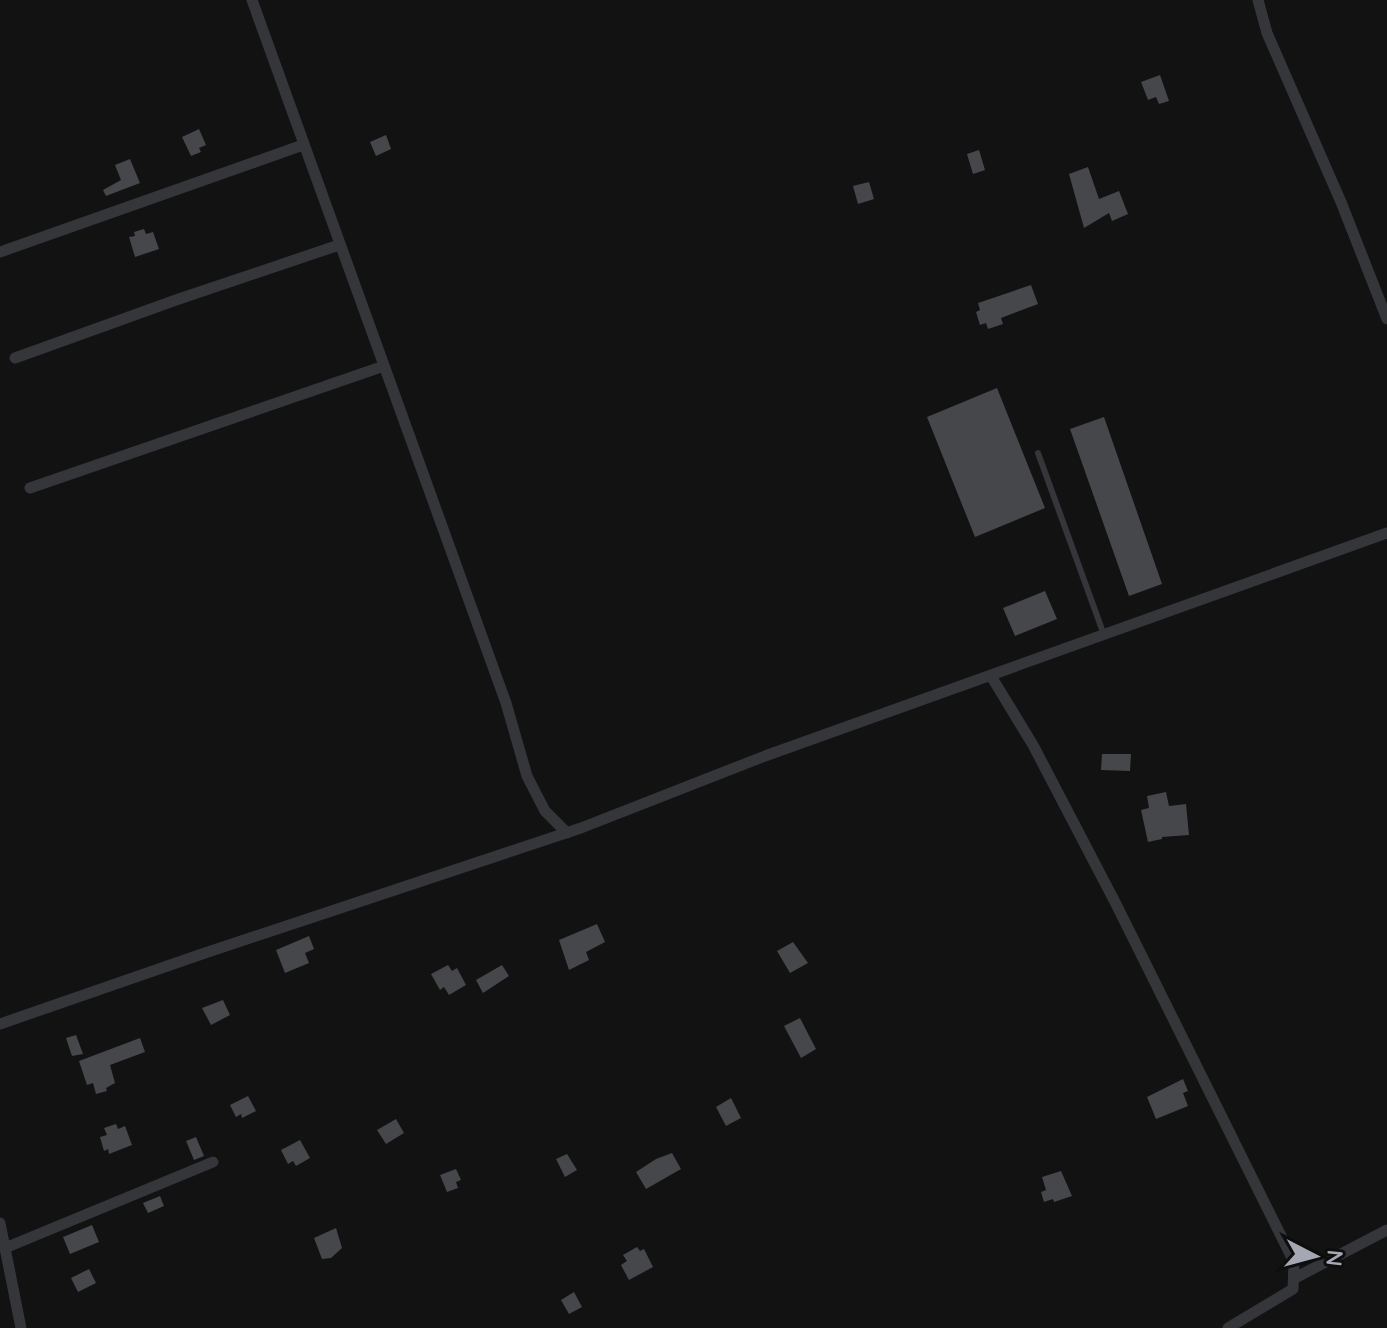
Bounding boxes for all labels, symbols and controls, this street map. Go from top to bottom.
north arrow [1275,1216,1355,1296]
text: N [1320,1249,1350,1268]

